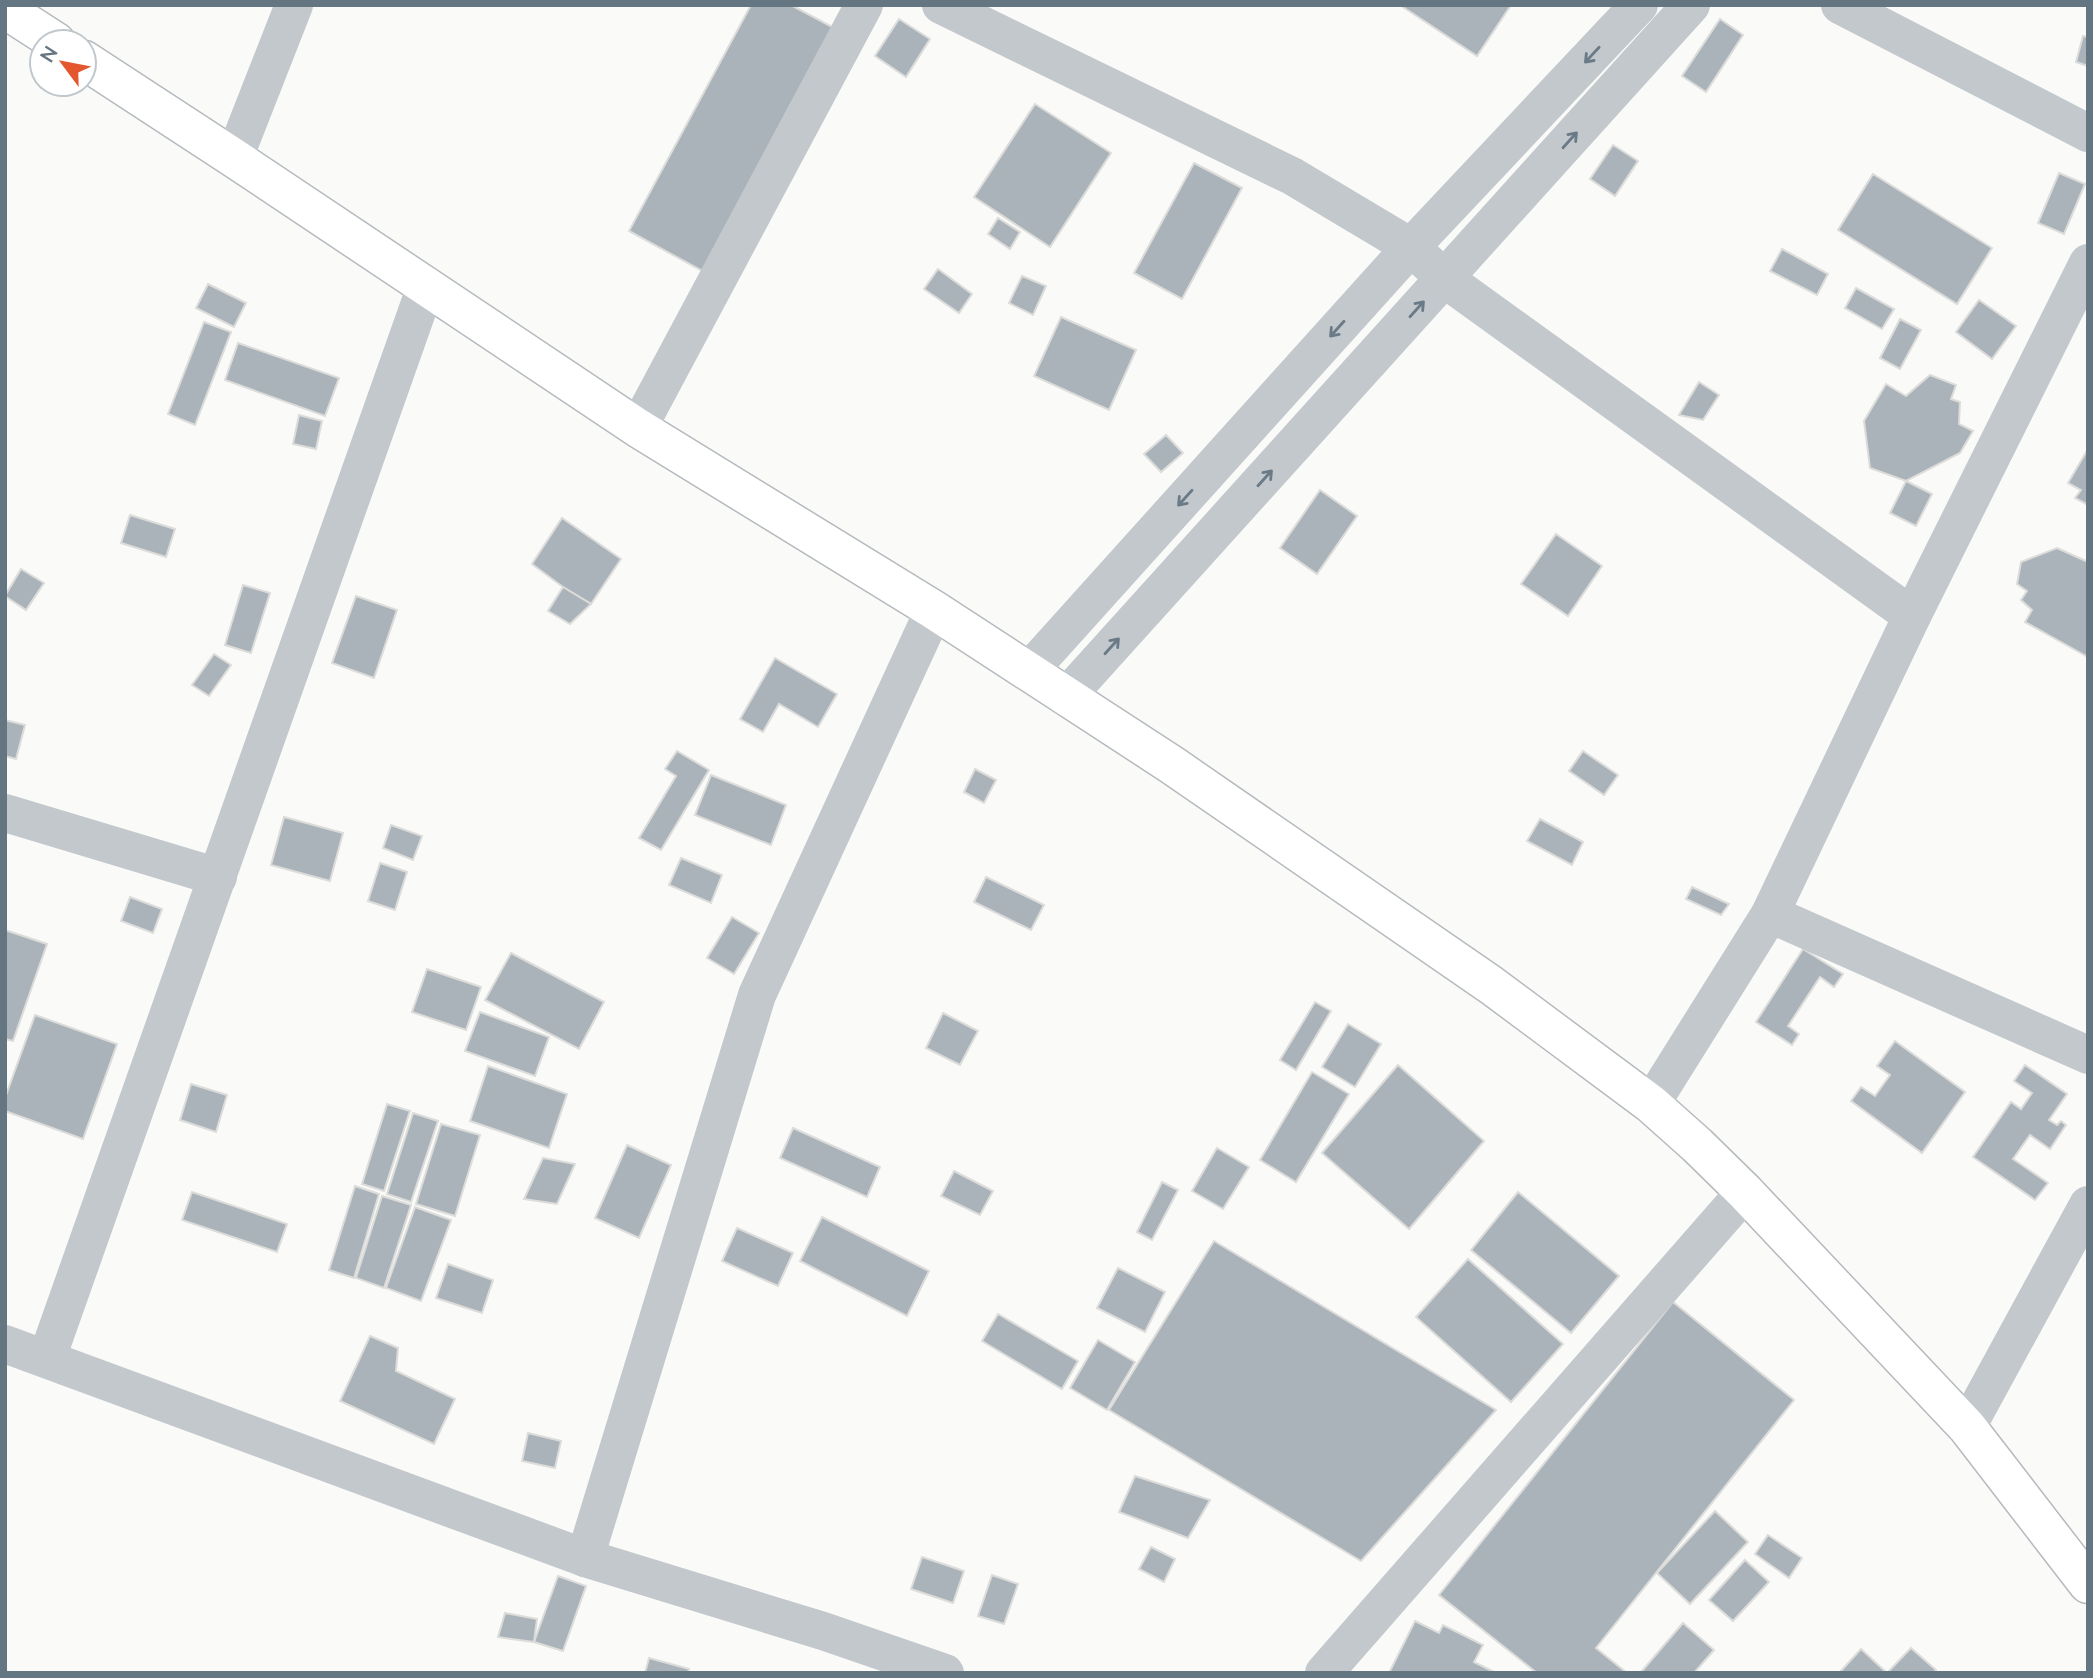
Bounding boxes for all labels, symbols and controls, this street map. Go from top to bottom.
north arrow [28,28,98,98]
text: N [35,41,62,66]
one-way arrow [1584,46,1601,63]
one-way arrow [1561,132,1578,149]
one-way arrow [1409,301,1426,318]
one-way arrow [1329,320,1345,338]
one-way arrow [1256,470,1273,487]
one-way arrow [1176,489,1193,506]
one-way arrow [1104,637,1120,655]

